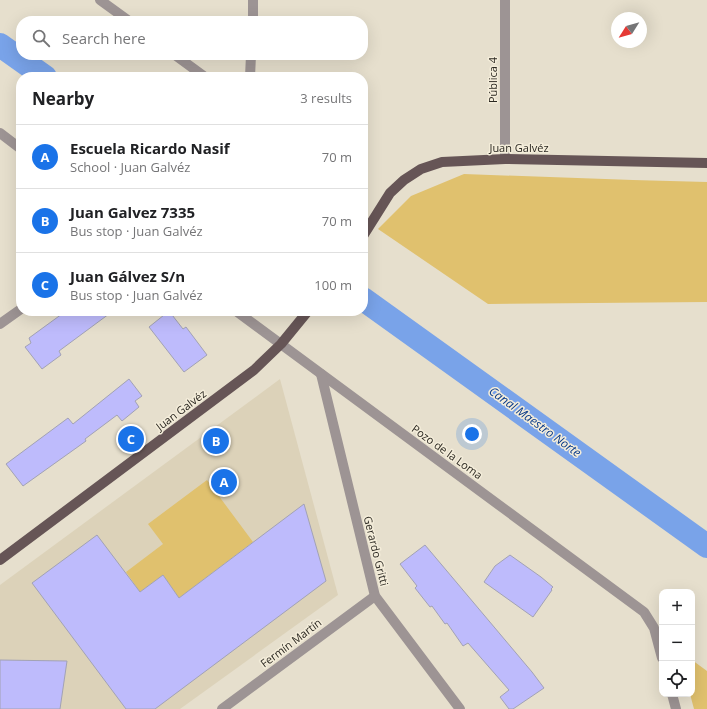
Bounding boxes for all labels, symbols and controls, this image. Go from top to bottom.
north arrow [611,12,647,48]
search box [16,16,368,60]
icon: search [30,27,52,49]
text: Search here [62,28,146,48]
street label: Pública 4 [485,56,500,103]
text: Nearby [32,87,94,110]
text: 3 results [300,89,352,107]
text: Escuela Ricardo Nasif [70,138,230,158]
street label: Juan Galvéz [488,140,549,155]
text: A [41,148,49,166]
text: 70 m [322,148,352,166]
text: School · Juan Galvéz [70,158,190,176]
text: Juan Galvez 7335 [70,202,195,222]
text: B [41,212,49,230]
text: 70 m [322,212,352,230]
text: Bus stop · Juan Galvéz [70,222,203,240]
text: Juan Gálvez S/n [70,266,185,286]
text: C [41,276,49,294]
text: 100 m [314,276,352,294]
text: Bus stop · Juan Galvéz [70,286,203,304]
water label: Canal Maestro Norte [486,382,585,461]
street label: Juan Galvéz [152,386,209,434]
street label: Pozo de la Loma [409,421,486,482]
pin: C [118,424,144,454]
your location [462,424,482,444]
pin: B [203,426,229,456]
pin: A [211,467,237,497]
street label: Gerardo Gritti [361,514,392,587]
map controls [659,589,695,697]
button: + [659,589,695,625]
street label: Fermín Martín [257,615,324,671]
button: − [659,625,695,661]
button: locate [659,661,695,697]

